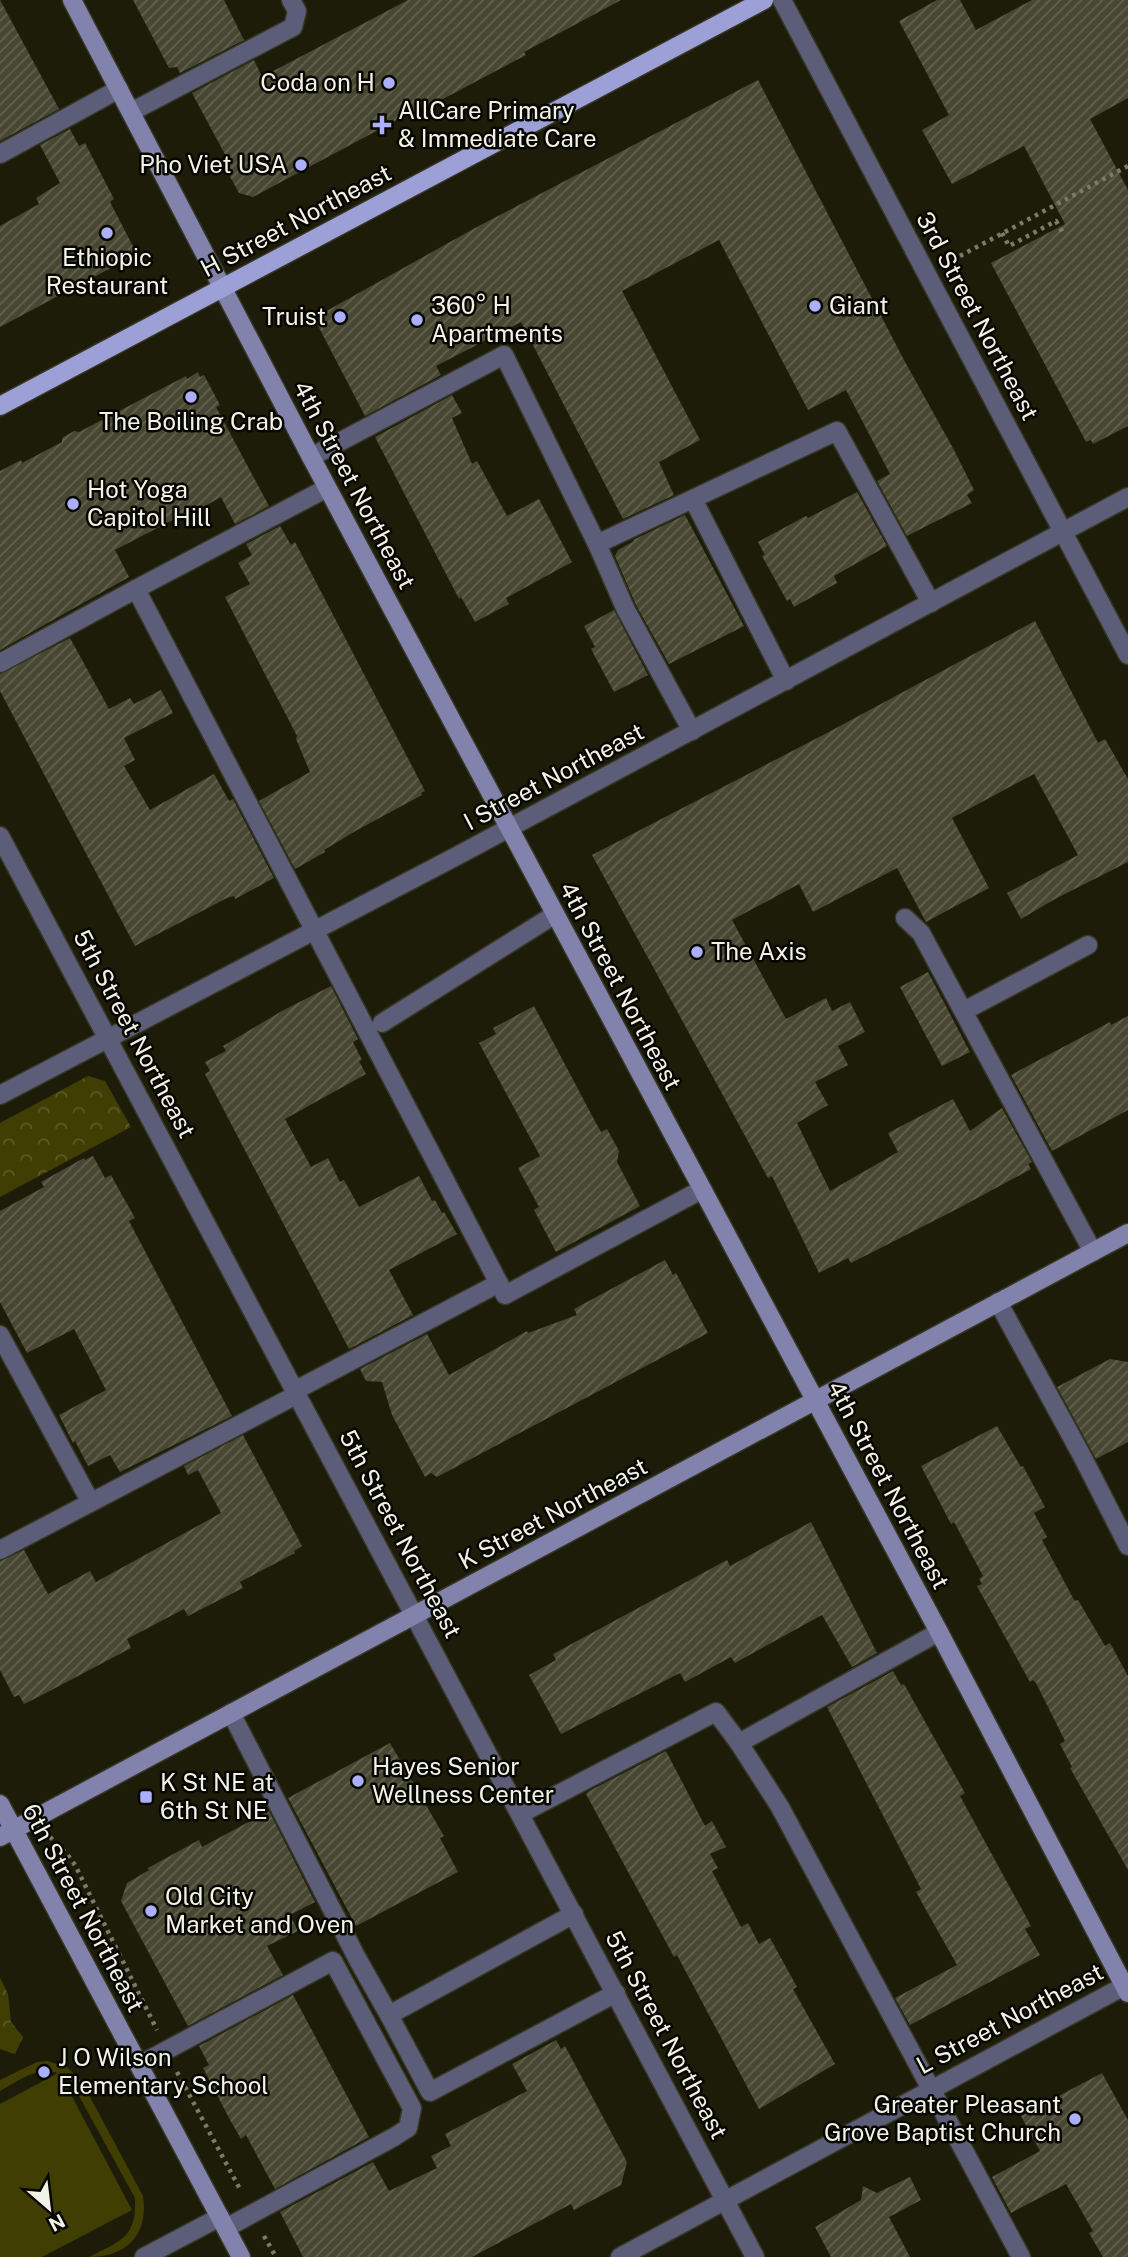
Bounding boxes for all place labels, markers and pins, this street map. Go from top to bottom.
place label: Coda on H [260,68,375,96]
marker: Coda on H [381,75,397,91]
place label: AllCare Primary & Immediate Care [398,96,597,152]
marker: AllCare Primary & Immediate Care [372,115,392,135]
place label: Pho Viet USA [139,150,287,178]
marker: Pho Viet USA [293,157,309,173]
marker: Ethiopic Restaurant [99,225,115,241]
place label: Ethiopic Restaurant [46,243,168,299]
place label: 360° H Apartments [431,291,563,347]
place label: Giant [829,291,888,319]
marker: Giant [807,298,823,314]
place label: Truist [262,302,326,330]
marker: Truist [332,309,348,325]
marker: 360° H Apartments [409,312,425,328]
marker: The Boiling Crab [183,389,199,405]
place label: The Boiling Crab [99,407,283,435]
place label: Hot Yoga Capitol Hill [87,475,211,531]
marker: Hot Yoga Capitol Hill [65,496,81,512]
place label: The Axis [711,937,807,965]
marker: The Axis [689,944,705,960]
place label: Hayes Senior Wellness Center [372,1752,554,1808]
place label: K St NE at 6th St NE [160,1768,274,1824]
marker: Hayes Senior Wellness Center [350,1773,366,1789]
marker: K St NE at 6th St NE [138,1789,154,1805]
place label: Old City Market and Oven [165,1882,354,1938]
marker: Old City Market and Oven [143,1903,159,1919]
place label: J O Wilson Elementary School [58,2043,269,2099]
marker: J O Wilson Elementary School [36,2064,52,2080]
place label: Greater Pleasant Grove Baptist Church [824,2090,1061,2146]
marker: Greater Pleasant Grove Baptist Church [1067,2111,1083,2127]

